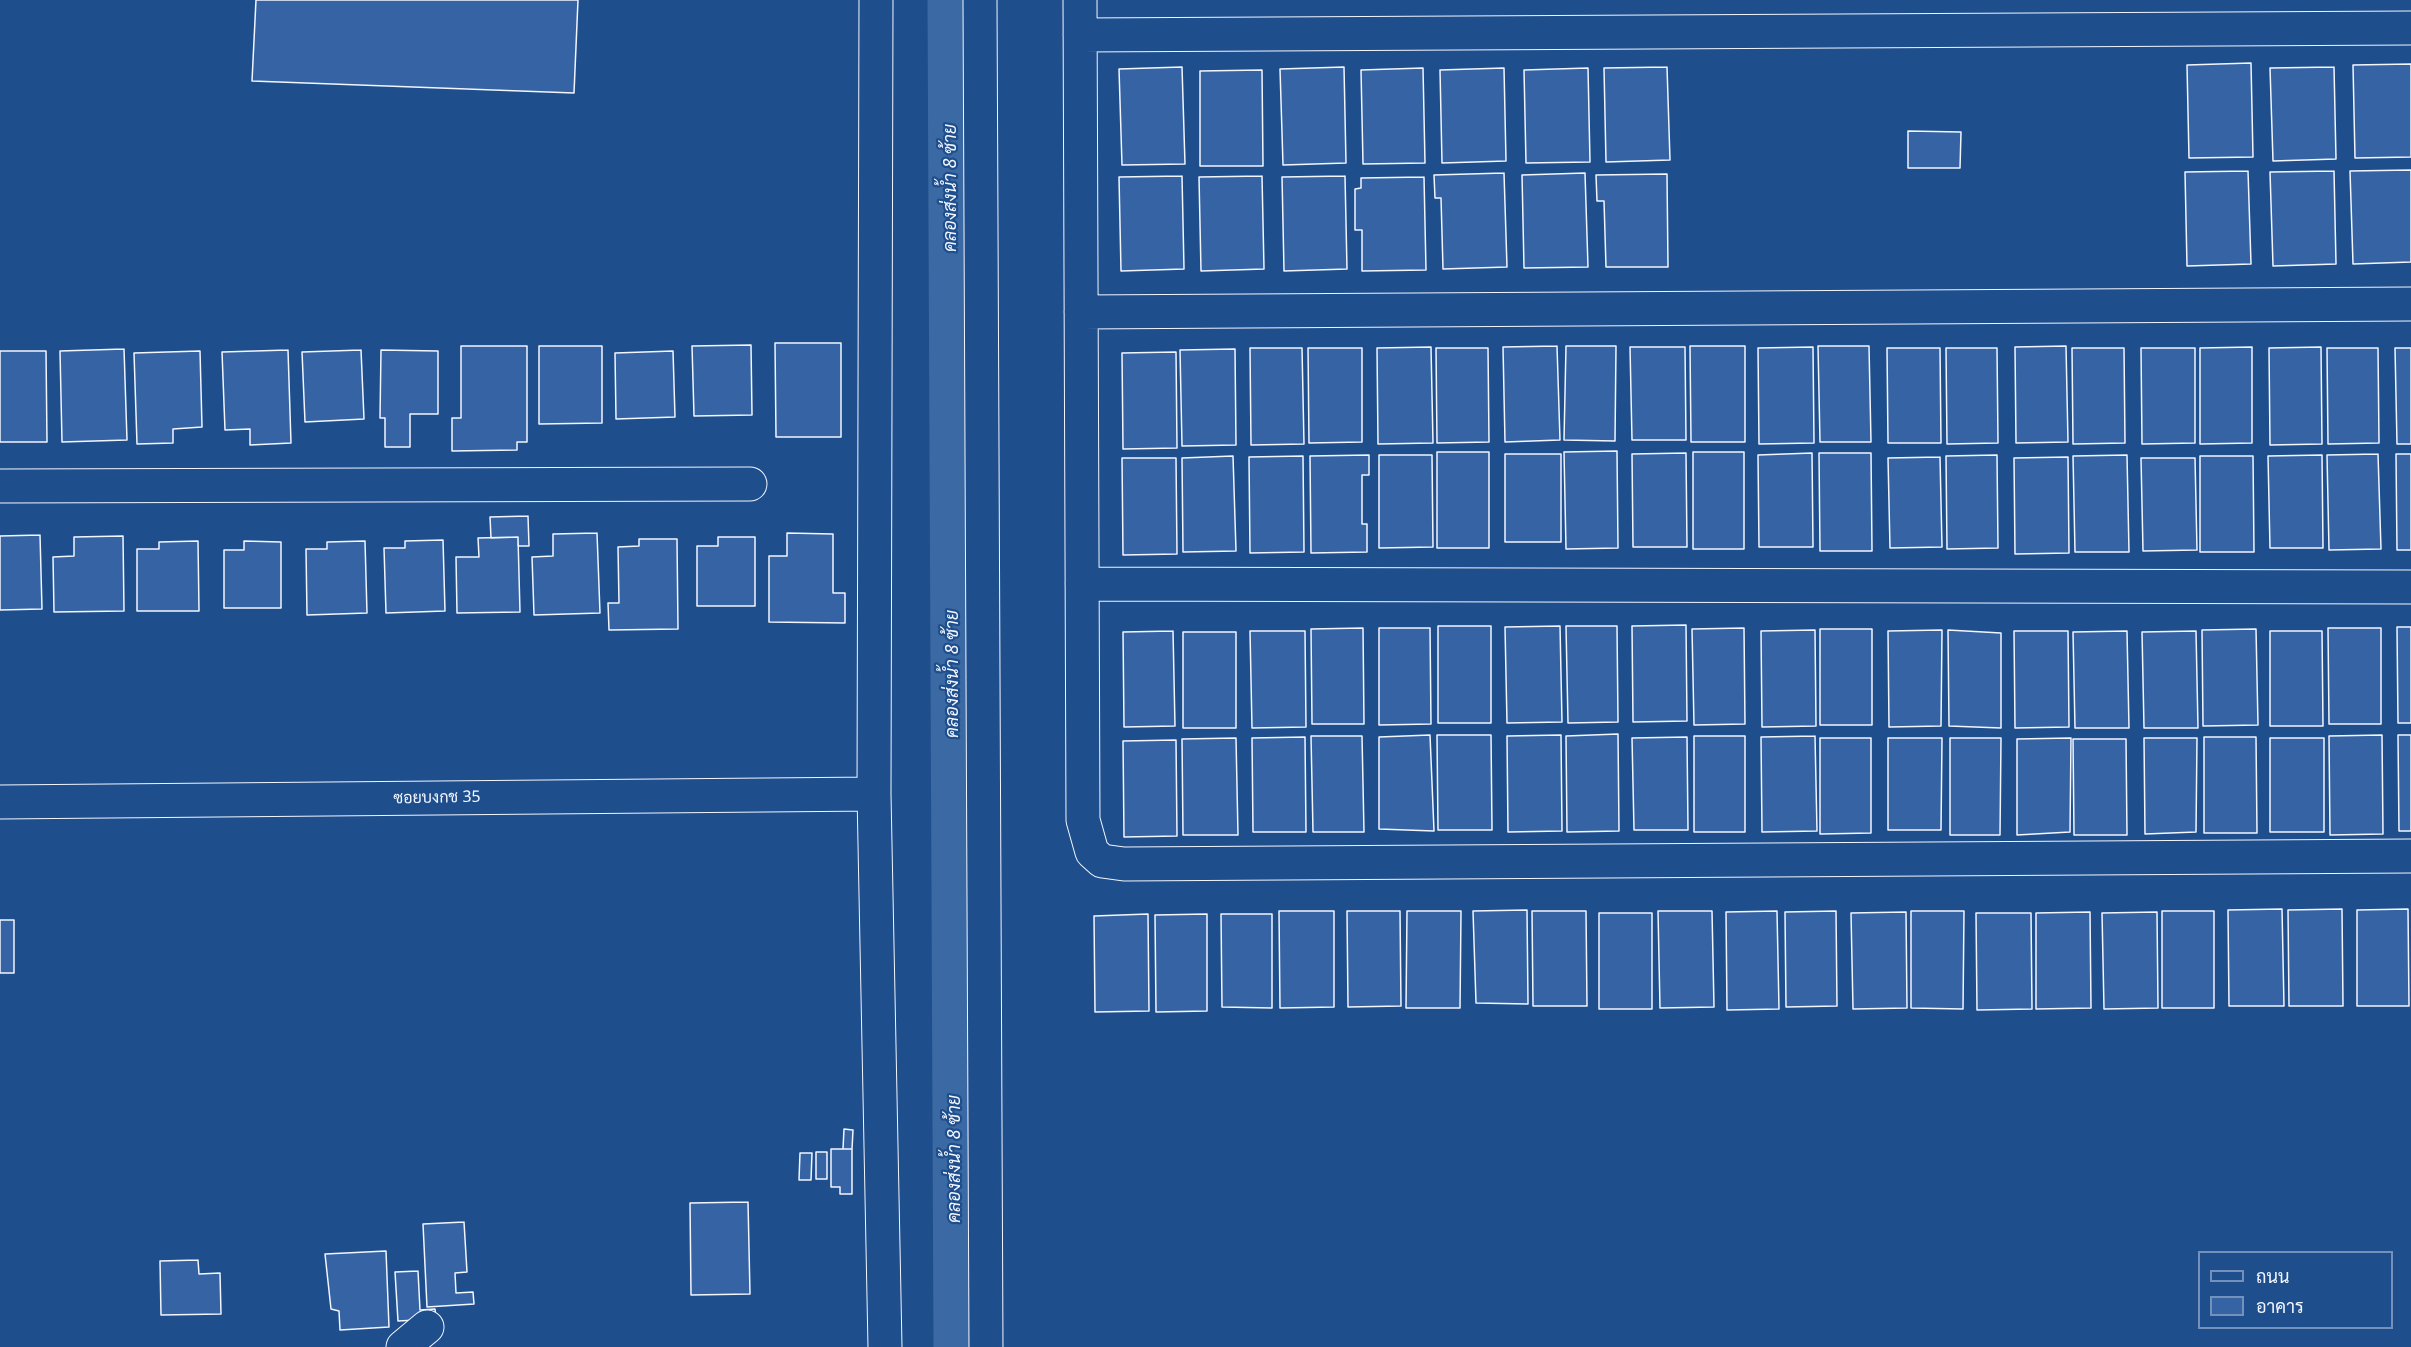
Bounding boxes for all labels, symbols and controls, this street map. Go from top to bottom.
water label: คลองส่งน้ำ 8 ซ้าย [940,124,962,252]
water label: คลองส่งน้ำ 8 ซ้าย [942,610,964,738]
street label: ซอยบงกช 35 [393,788,481,808]
water label: คลองส่งน้ำ 8 ซ้าย [944,1095,966,1223]
legend [2198,1251,2393,1329]
text: ถนน [2256,1264,2289,1288]
text: อาคาร [2256,1294,2304,1318]

